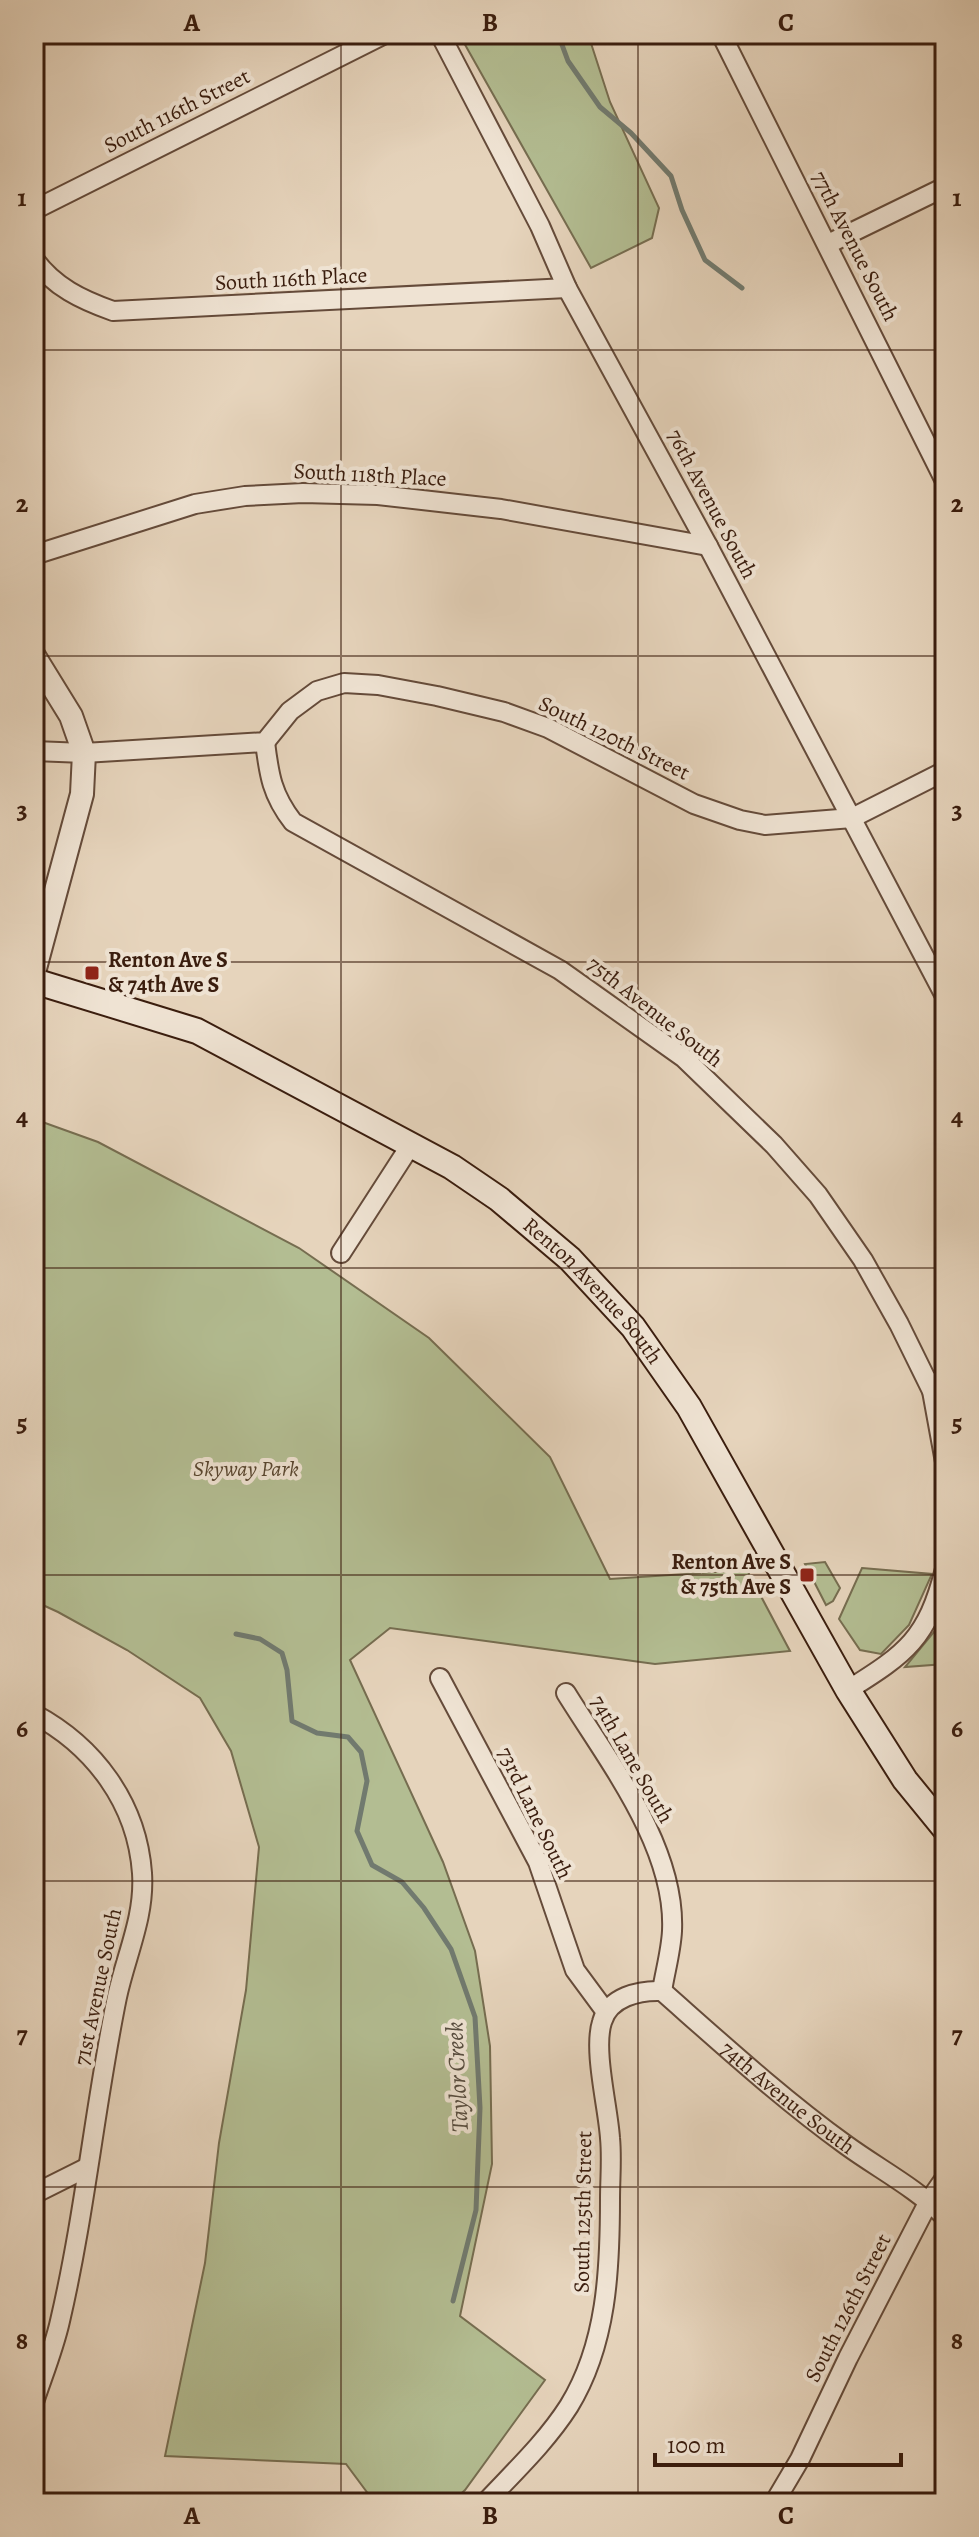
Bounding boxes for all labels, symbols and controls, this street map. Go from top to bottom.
text: A [183,5,201,40]
text: B [482,5,498,40]
text: C [778,5,794,40]
street label: South 116th Street [99,61,255,161]
street label: 77th Avenue South [804,166,906,326]
text: 1 [17,180,27,215]
text: 1 [952,180,962,215]
street label: South 116th Place [214,260,368,298]
street label: 76th Avenue South [660,424,764,584]
street label: South 118th Place [293,456,447,494]
text: 2 [16,486,29,521]
text: 2 [951,486,964,521]
street label: South 120th Street [533,688,695,788]
text: 3 [16,792,28,827]
text: 3 [951,792,963,827]
place label: Renton Ave S & 74th Ave S [108,945,228,1000]
street label: 75th Avenue South [581,949,729,1075]
marker: Renton Ave S & 74th Ave S [83,964,101,982]
text: 4 [16,1099,28,1134]
text: 4 [951,1099,963,1134]
street label: Renton Avenue South [516,1210,670,1370]
text: 5 [16,1405,28,1440]
text: 5 [951,1405,963,1440]
park label: Skyway Park [193,1454,299,1484]
place label: Renton Ave S & 75th Ave S [671,1547,791,1602]
marker: Renton Ave S & 75th Ave S [798,1566,816,1584]
street label: 74th Lane South [583,1689,681,1829]
text: 6 [16,1711,28,1746]
text: 6 [951,1711,963,1746]
street label: 73rd Lane South [490,1742,580,1884]
street label: 71st Avenue South [67,1905,129,2068]
text: 7 [16,2017,28,2052]
text: 7 [951,2017,963,2052]
water label: Taylor Creek [438,2021,476,2133]
street label: 74th Avenue South [714,2034,861,2162]
street label: South 125th Street [567,2131,599,2293]
street label: South 126th Street [798,2229,898,2387]
text: 8 [16,2323,28,2358]
text: 8 [951,2323,963,2358]
scale bar [655,2417,901,2467]
text: 100 m [667,2429,726,2461]
text: A [183,2498,201,2533]
text: B [482,2498,498,2533]
text: C [778,2498,794,2533]

